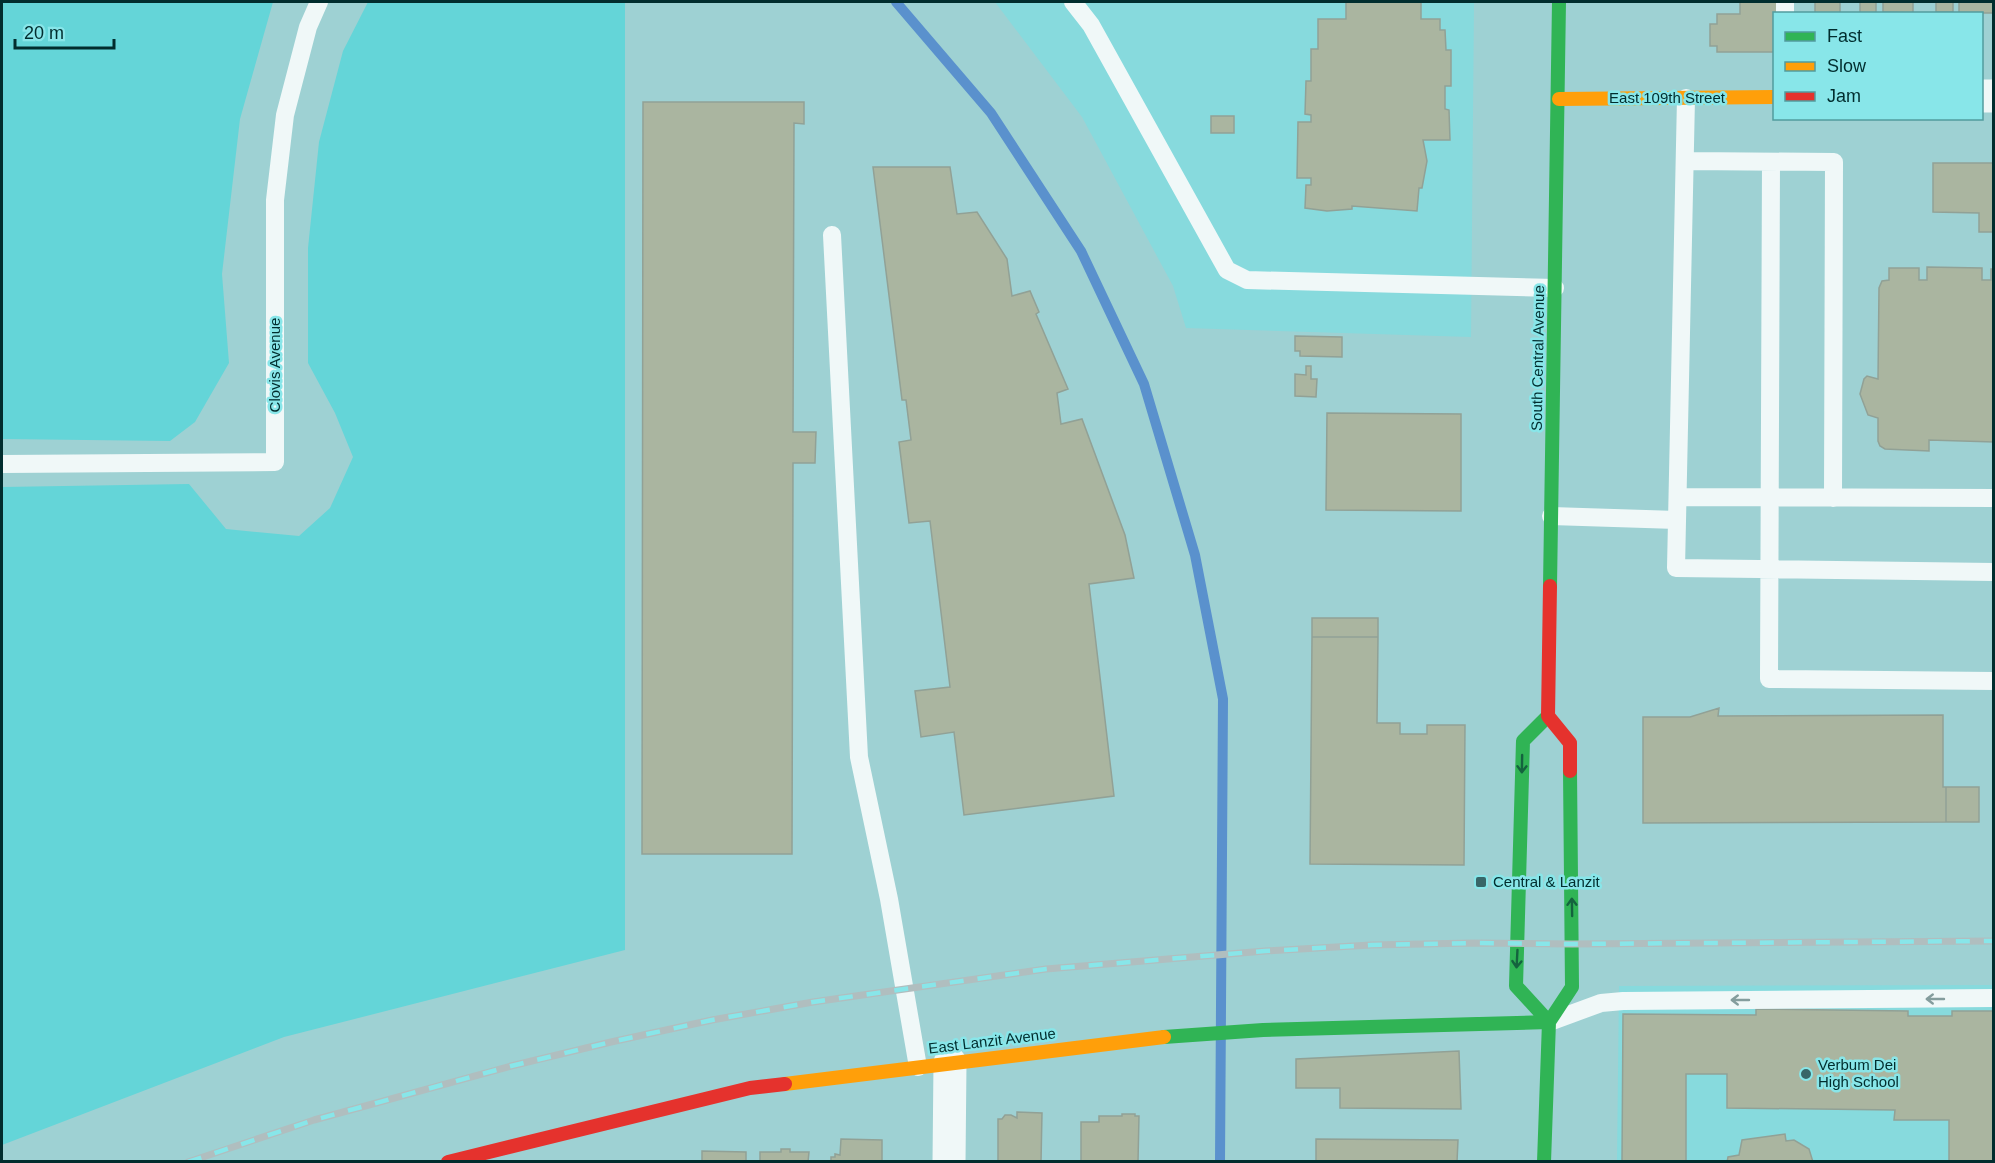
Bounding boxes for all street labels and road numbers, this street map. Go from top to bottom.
street label: East 109th Street [1609,89,1726,106]
street label: South Central Avenue [1528,285,1547,431]
street label: Clovis Avenue [266,318,283,412]
street label: East Lanzit Avenue [927,1024,1057,1057]

